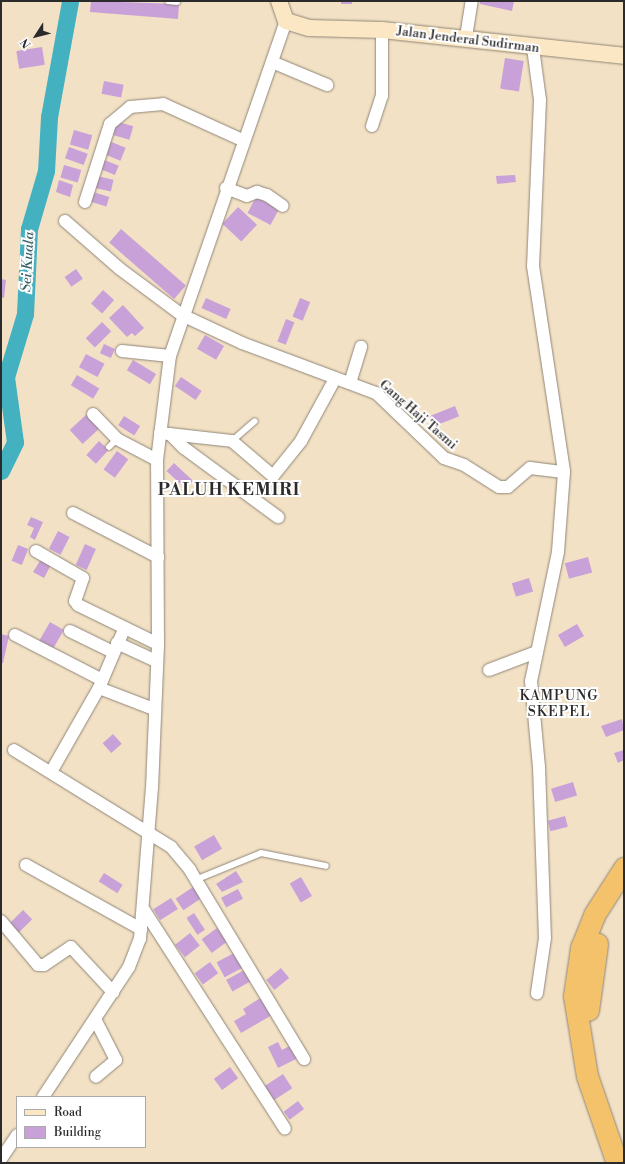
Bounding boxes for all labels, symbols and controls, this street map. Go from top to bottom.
north arrow [16,16,56,56]
street label: Jalan Jenderal Sudirman [396,24,540,56]
text: N [18,35,35,51]
water label: Sei Kuala [18,231,38,293]
street label: Gang Haji Tasmi [376,377,460,453]
district label: PALUH KEMIRI [158,481,300,501]
district label: KAMPUNG SKEPEL [519,688,599,720]
legend [16,1096,146,1148]
text: Road [54,1105,82,1120]
text: Building [54,1125,101,1140]

